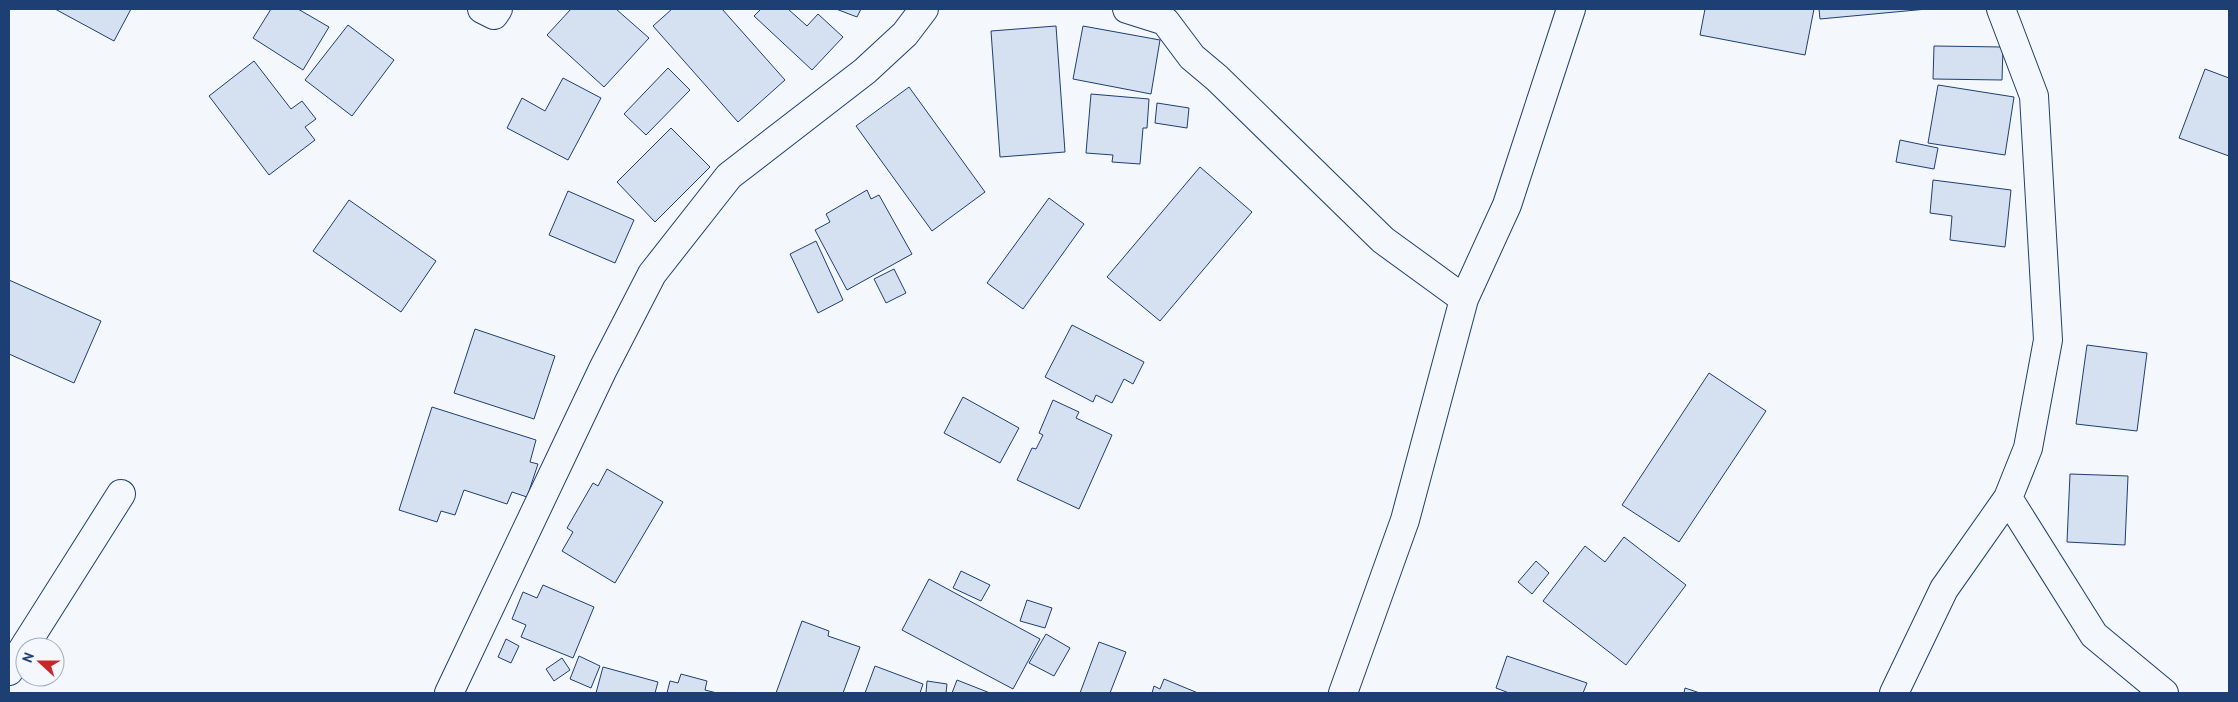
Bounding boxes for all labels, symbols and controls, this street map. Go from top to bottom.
north arrow [15,637,65,687]
text: N [18,650,38,665]

